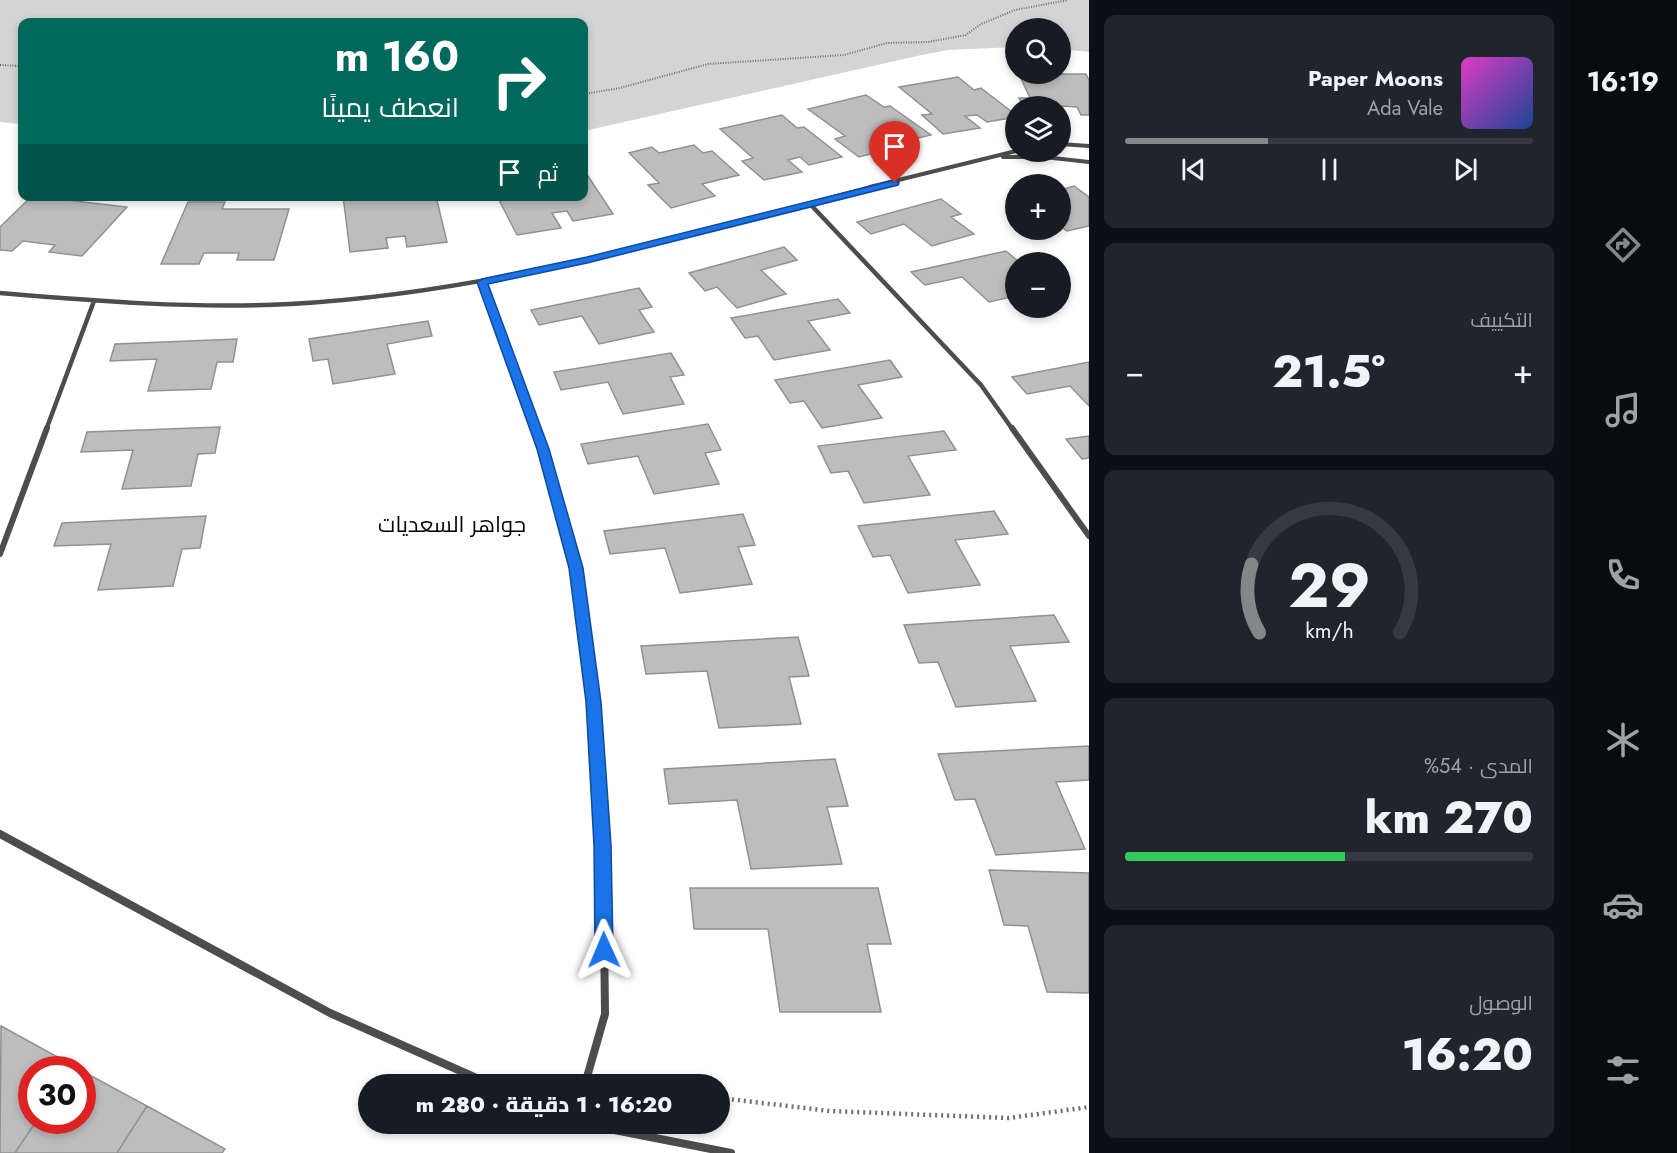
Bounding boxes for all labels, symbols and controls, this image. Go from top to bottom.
map controls [1005,18,1071,318]
button: search [1005,18,1071,84]
text: 160 m [335,26,459,87]
icon: right [480,42,558,120]
text: Paper Moons [1308,62,1443,94]
text: 16:19 [1587,62,1659,101]
text: انعطف يمينًا [321,88,459,127]
text: Ada Vale [1367,94,1443,123]
button: layers [1005,96,1071,162]
pin [869,121,920,183]
icon: arrive [878,130,911,163]
icon: previous [1177,153,1210,186]
icon: pause [1313,153,1346,186]
icon: next [1449,153,1482,186]
icon: arrive [493,156,526,189]
text: ثم [538,157,558,189]
button: + [1005,174,1071,240]
icon: directions [1602,224,1644,266]
button: − [1005,252,1071,318]
text: التكييف [1470,306,1533,335]
text: 21.5° [1272,339,1385,404]
text: − [1125,348,1144,395]
text: + [1513,348,1533,395]
icon: music [1602,389,1644,431]
district label: جواهر السعديات [378,508,526,540]
text: 29 [1288,541,1370,631]
icon: phone [1602,554,1644,596]
text: km/h [1305,616,1353,647]
icon: climate [1602,719,1644,761]
text: المدى · 54% [1424,752,1533,781]
text: 270 km [1365,785,1533,850]
icon: car [1602,884,1644,926]
position arrow [572,918,636,982]
text: الوصول [1469,989,1533,1018]
text: 16:20 [1402,1022,1533,1087]
icon: filters [1602,1049,1644,1091]
speed limit sign: 30 [18,1056,96,1134]
text: 16:20 · 1 دقيقة · 280 m [416,1088,672,1120]

